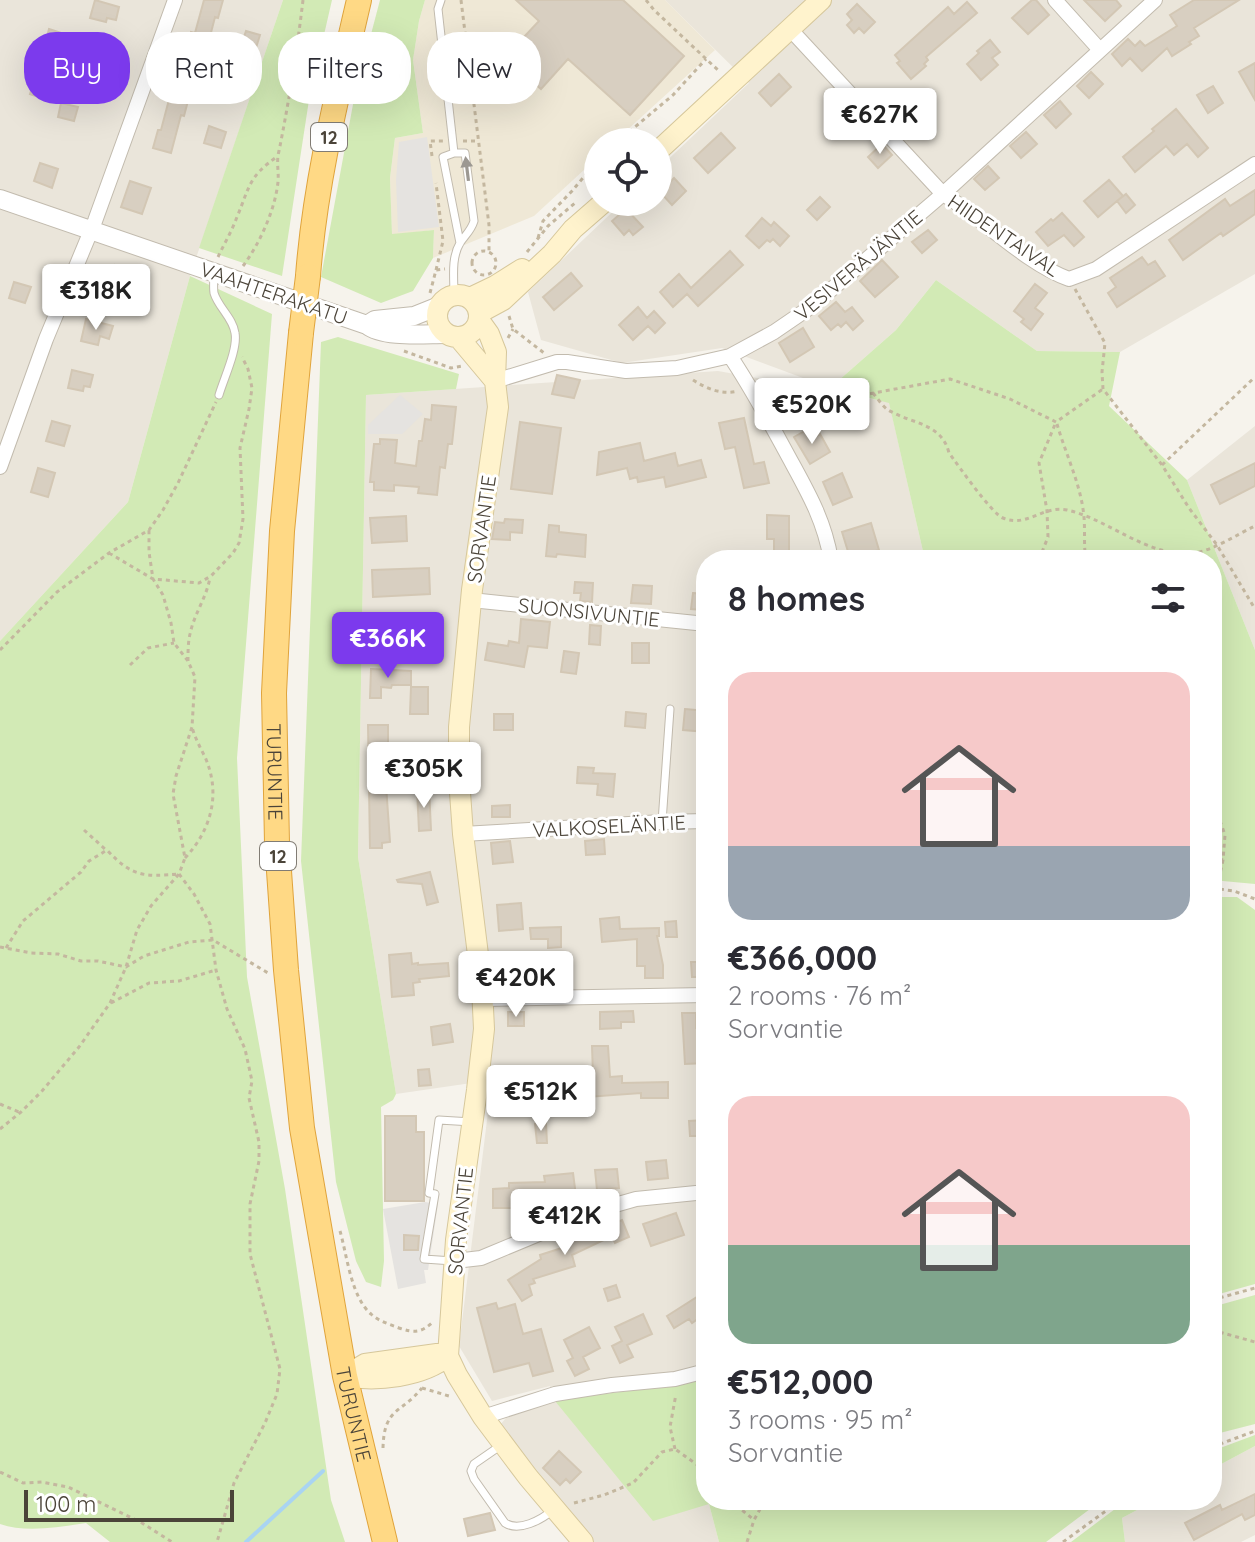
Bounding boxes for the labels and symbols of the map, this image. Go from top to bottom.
pin: €627K [824,88,936,156]
road number: 12 [311,123,347,151]
one-way arrow [461,157,474,182]
street label: HIIDENTAIVAL [943,188,1065,282]
street label: VESIVERÄJÄNTIE [789,204,927,326]
street label: VAAHTERAKATU [197,256,351,330]
pin: €318K [40,264,152,332]
pin: €520K [756,378,868,446]
street label: SORVANTIE [461,474,501,584]
street label: SUONSIVUNTIE [517,592,661,632]
pin: €366K [332,612,444,680]
street label: TURUNTIE [262,723,289,821]
pin: €305K [368,742,480,810]
street label: VALKOSELÄNTIE [532,809,686,843]
road number: 12 [260,842,296,870]
pin: €420K [460,951,572,1019]
pin: €512K [485,1065,597,1133]
street label: SORVANTIE [442,1166,478,1276]
pin: €412K [509,1189,621,1257]
street label: TURUNTIE [331,1365,378,1464]
scale bar [24,1486,234,1522]

